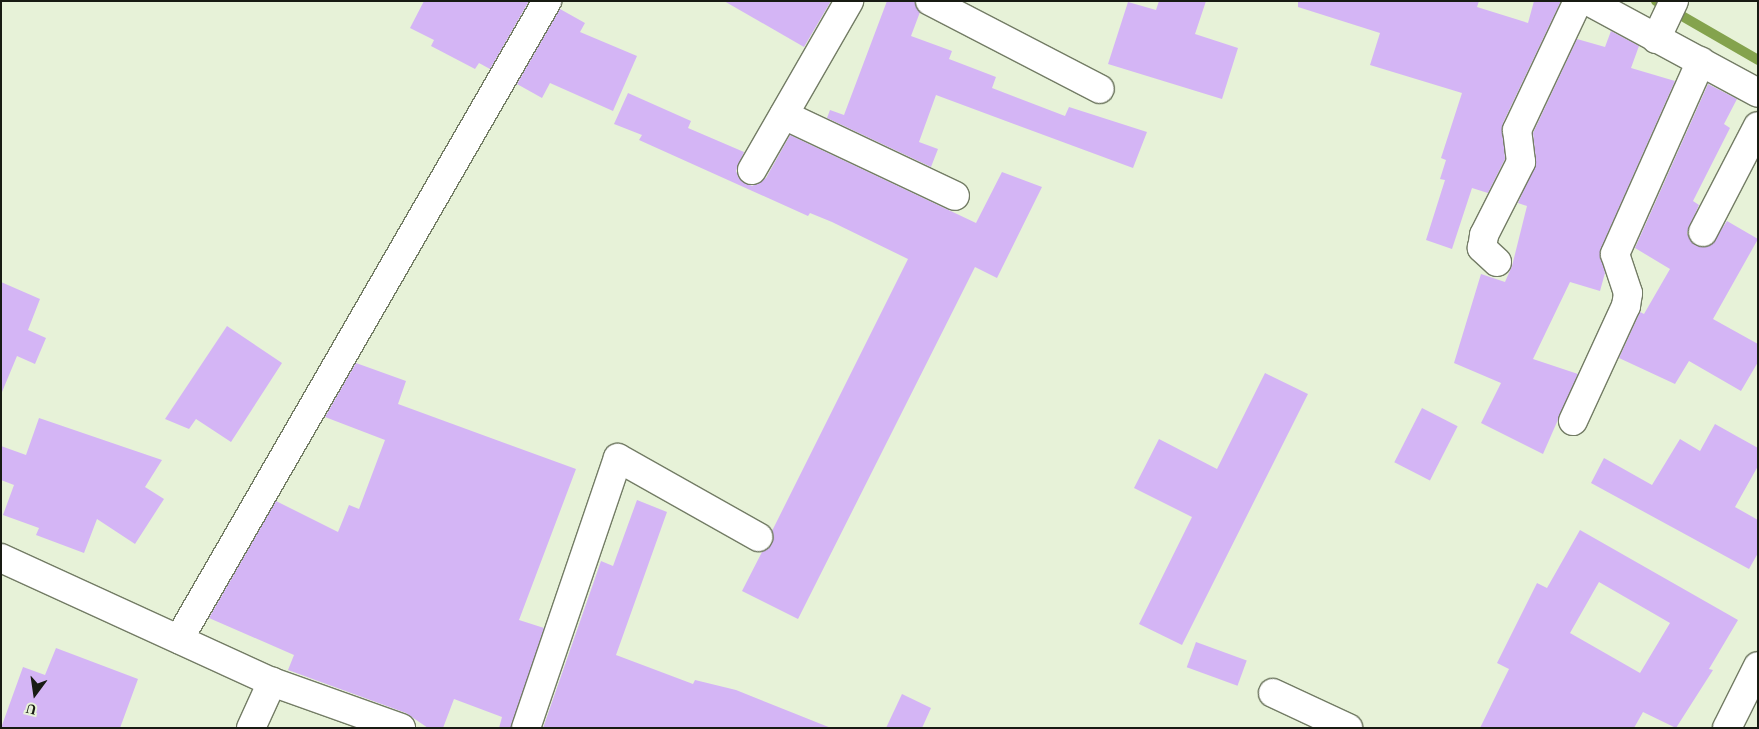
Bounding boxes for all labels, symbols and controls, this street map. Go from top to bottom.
north arrow [10,669,60,719]
text: U [25,701,38,718]

